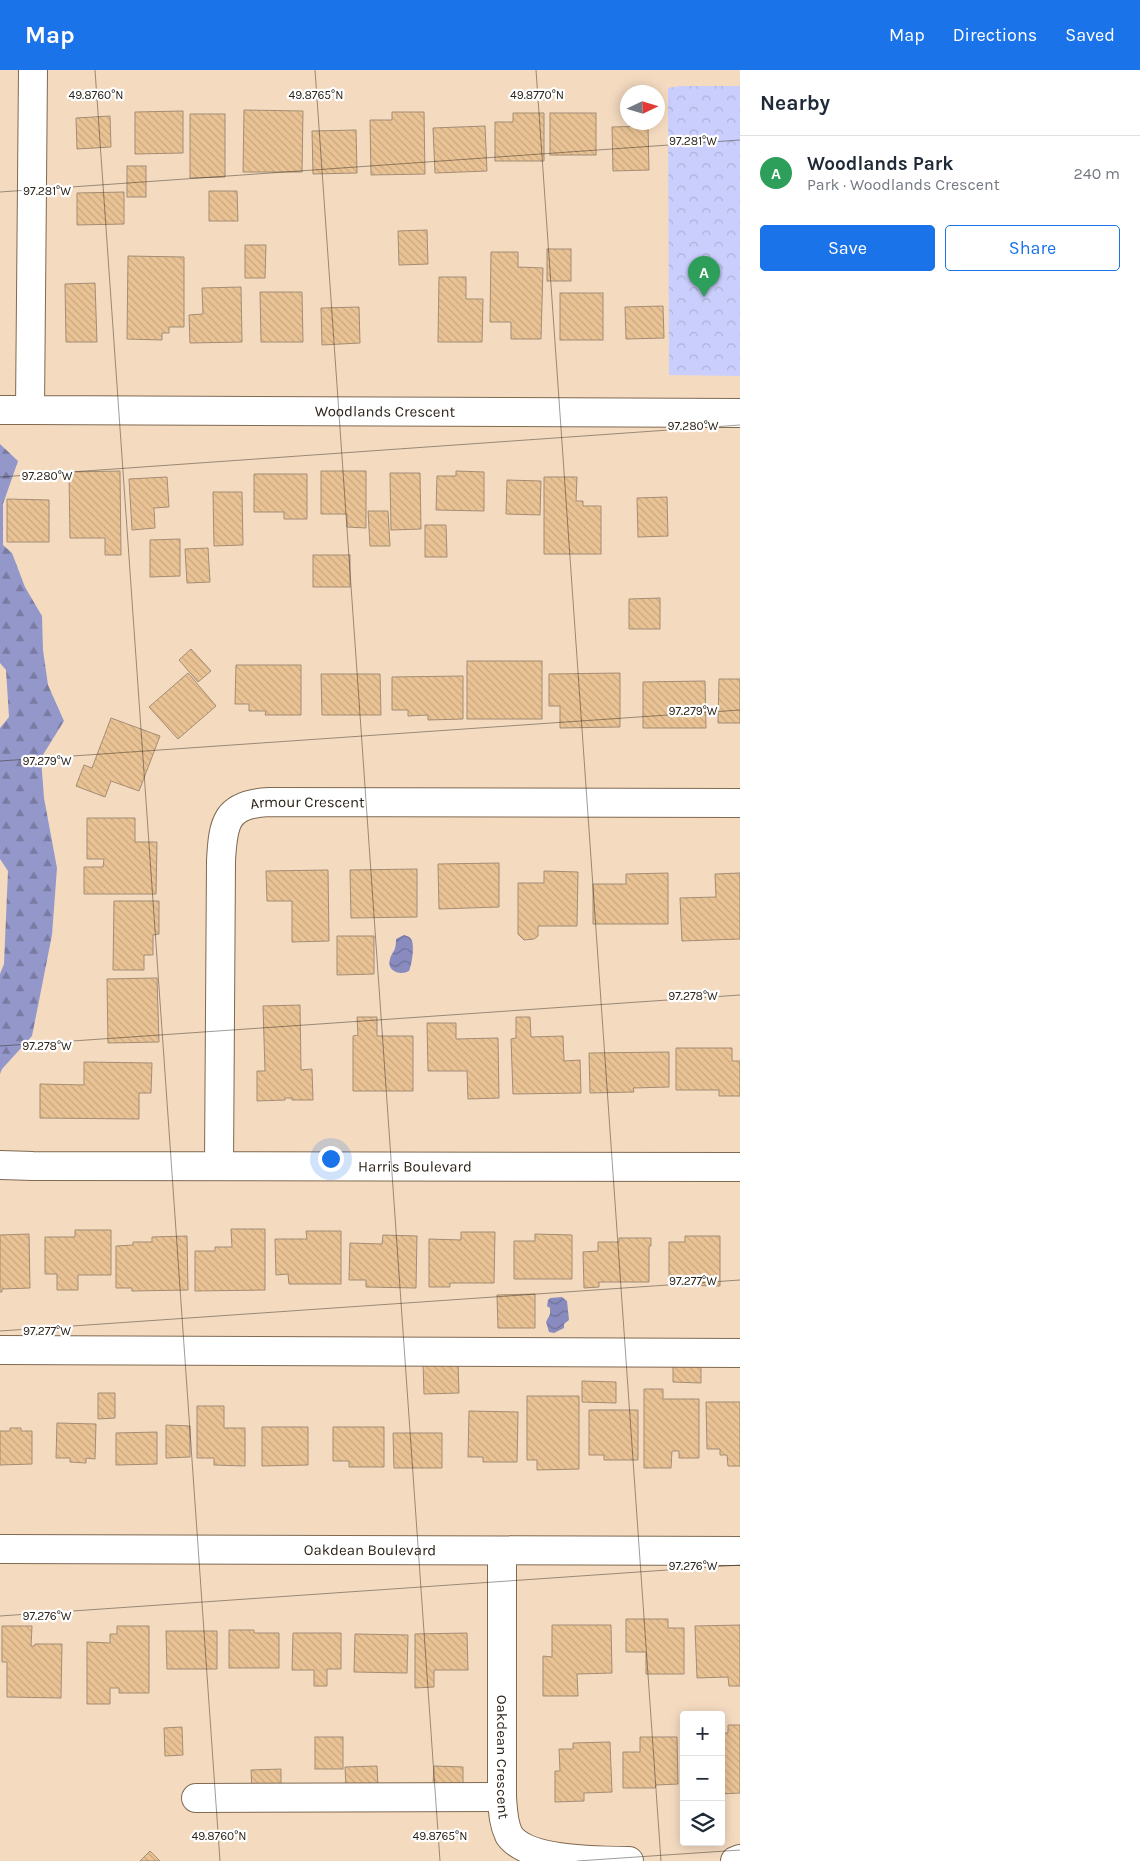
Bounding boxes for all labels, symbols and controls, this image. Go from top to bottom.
text: Map [25,21,75,49]
text: Map [889,24,925,46]
text: Directions [953,24,1037,46]
text: Saved [1065,24,1115,46]
north arrow [620,85,665,130]
text: 49.8760°N [68,88,124,102]
text: 49.8765°N [289,88,343,102]
text: 49.8770°N [510,88,564,102]
text: Nearby [760,91,830,115]
text: 97.281°W [669,134,717,148]
text: Woodlands Park [807,153,953,175]
text: A [771,164,781,183]
text: 240 m [1074,164,1120,183]
text: Park · Woodlands Crescent [807,175,1000,194]
text: 97.281°W [23,184,71,198]
button: Save [760,225,935,271]
button: Share [945,225,1120,271]
pin: A [688,256,720,297]
street label: Woodlands Crescent [315,402,456,421]
text: 97.280°W [667,419,719,433]
text: 97.280°W [21,469,73,483]
text: 97.279°W [668,704,718,718]
text: 97.279°W [22,754,72,768]
street label: Armour Crescent [248,793,365,813]
text: 97.278°W [668,989,718,1003]
text: 97.278°W [22,1039,72,1053]
your location [318,1146,344,1172]
street label: Harris Boulevard [358,1157,472,1176]
text: 97.277°W [669,1274,717,1288]
text: 97.277°W [23,1324,71,1338]
street label: Oakdean Boulevard [304,1541,436,1559]
text: 97.276°W [668,1559,718,1573]
text: 97.276°W [22,1609,72,1623]
street label: Oakdean Crescent [493,1695,513,1821]
map controls [680,1711,725,1846]
button: + [680,1711,725,1756]
button: − [680,1756,725,1801]
button: layers [680,1801,725,1846]
text: 49.8760°N [191,1829,247,1843]
text: 49.8765°N [413,1829,467,1843]

